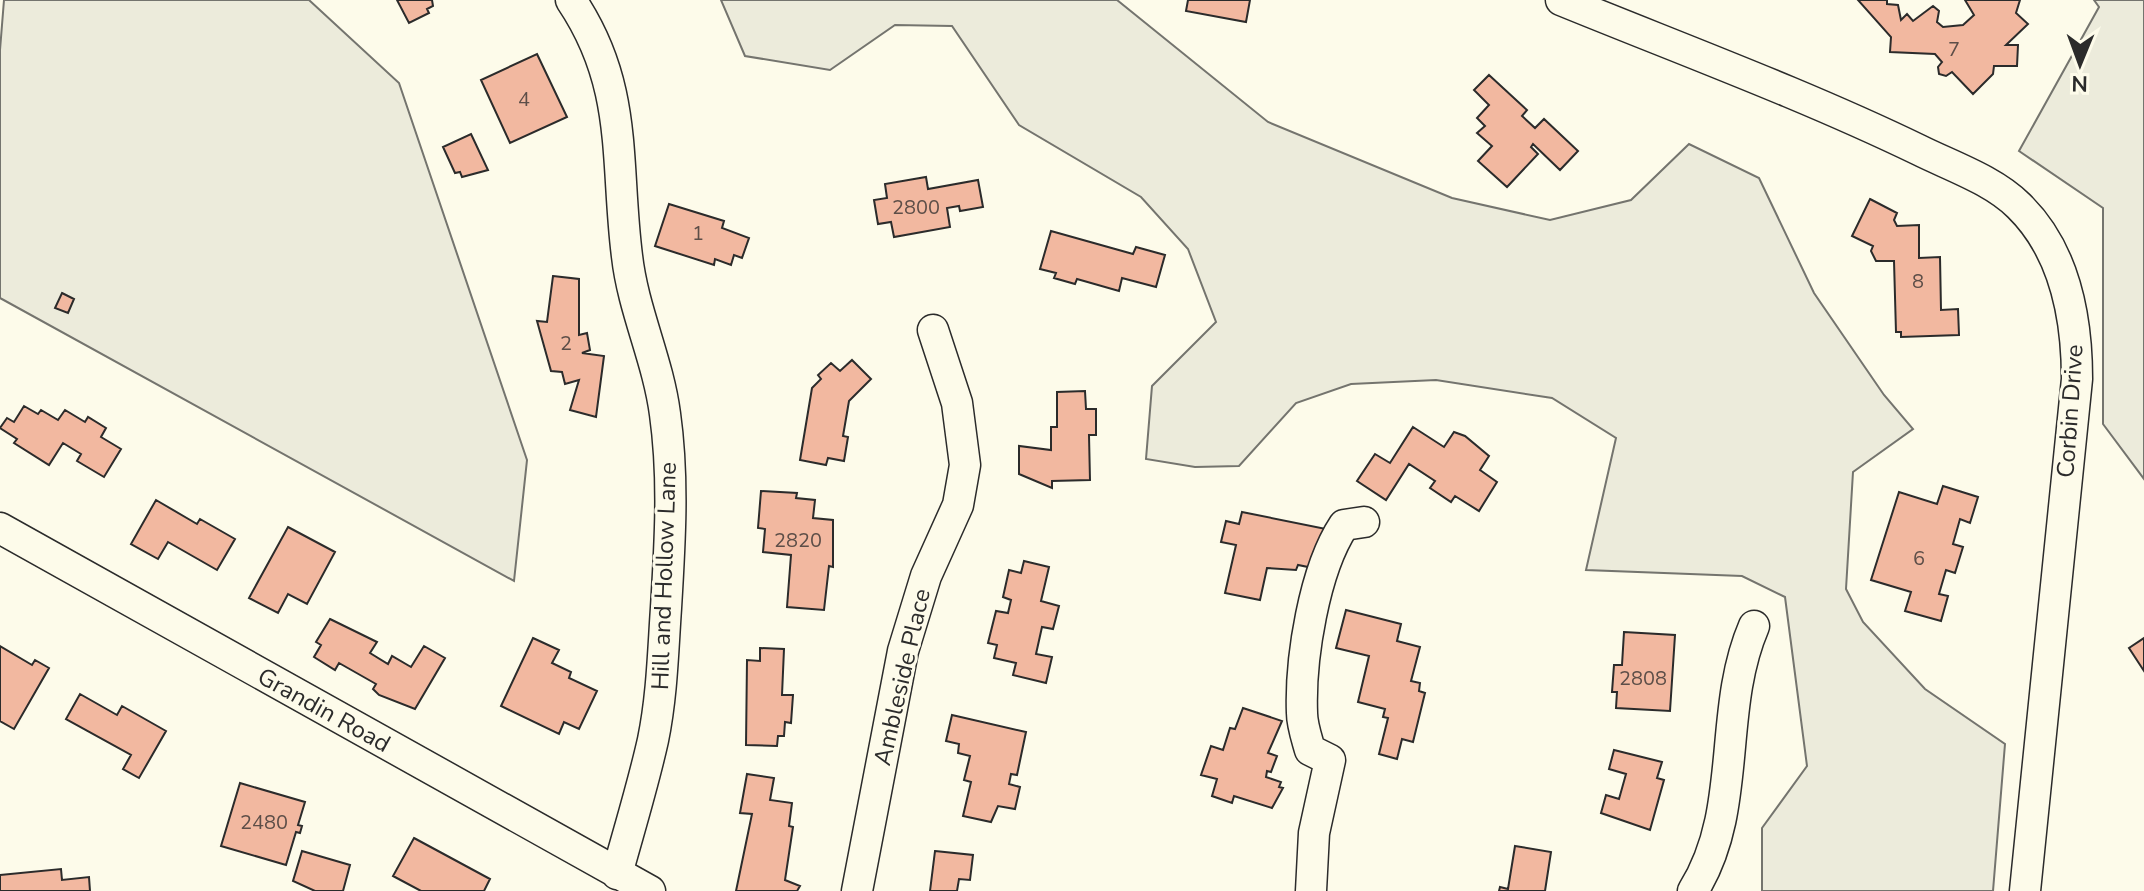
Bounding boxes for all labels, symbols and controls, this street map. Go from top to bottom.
north arrow [2040,24,2120,104]
house number: 7 [1948,36,1960,63]
text: N [2071,68,2088,98]
house number: 4 [518,86,530,113]
house number: 2800 [892,194,940,221]
house number: 1 [692,220,704,247]
house number: 8 [1912,268,1924,295]
house number: 2 [560,330,572,357]
street label: Corbin Drive [2049,343,2091,479]
street label: Hill and Hollow Lane [644,461,684,691]
house number: 2820 [774,527,822,554]
house number: 6 [1913,545,1925,572]
street label: Ambleside Place [866,585,938,769]
street label: Grandin Road [252,660,396,760]
house number: 2808 [1619,665,1667,692]
house number: 2480 [240,809,288,836]

